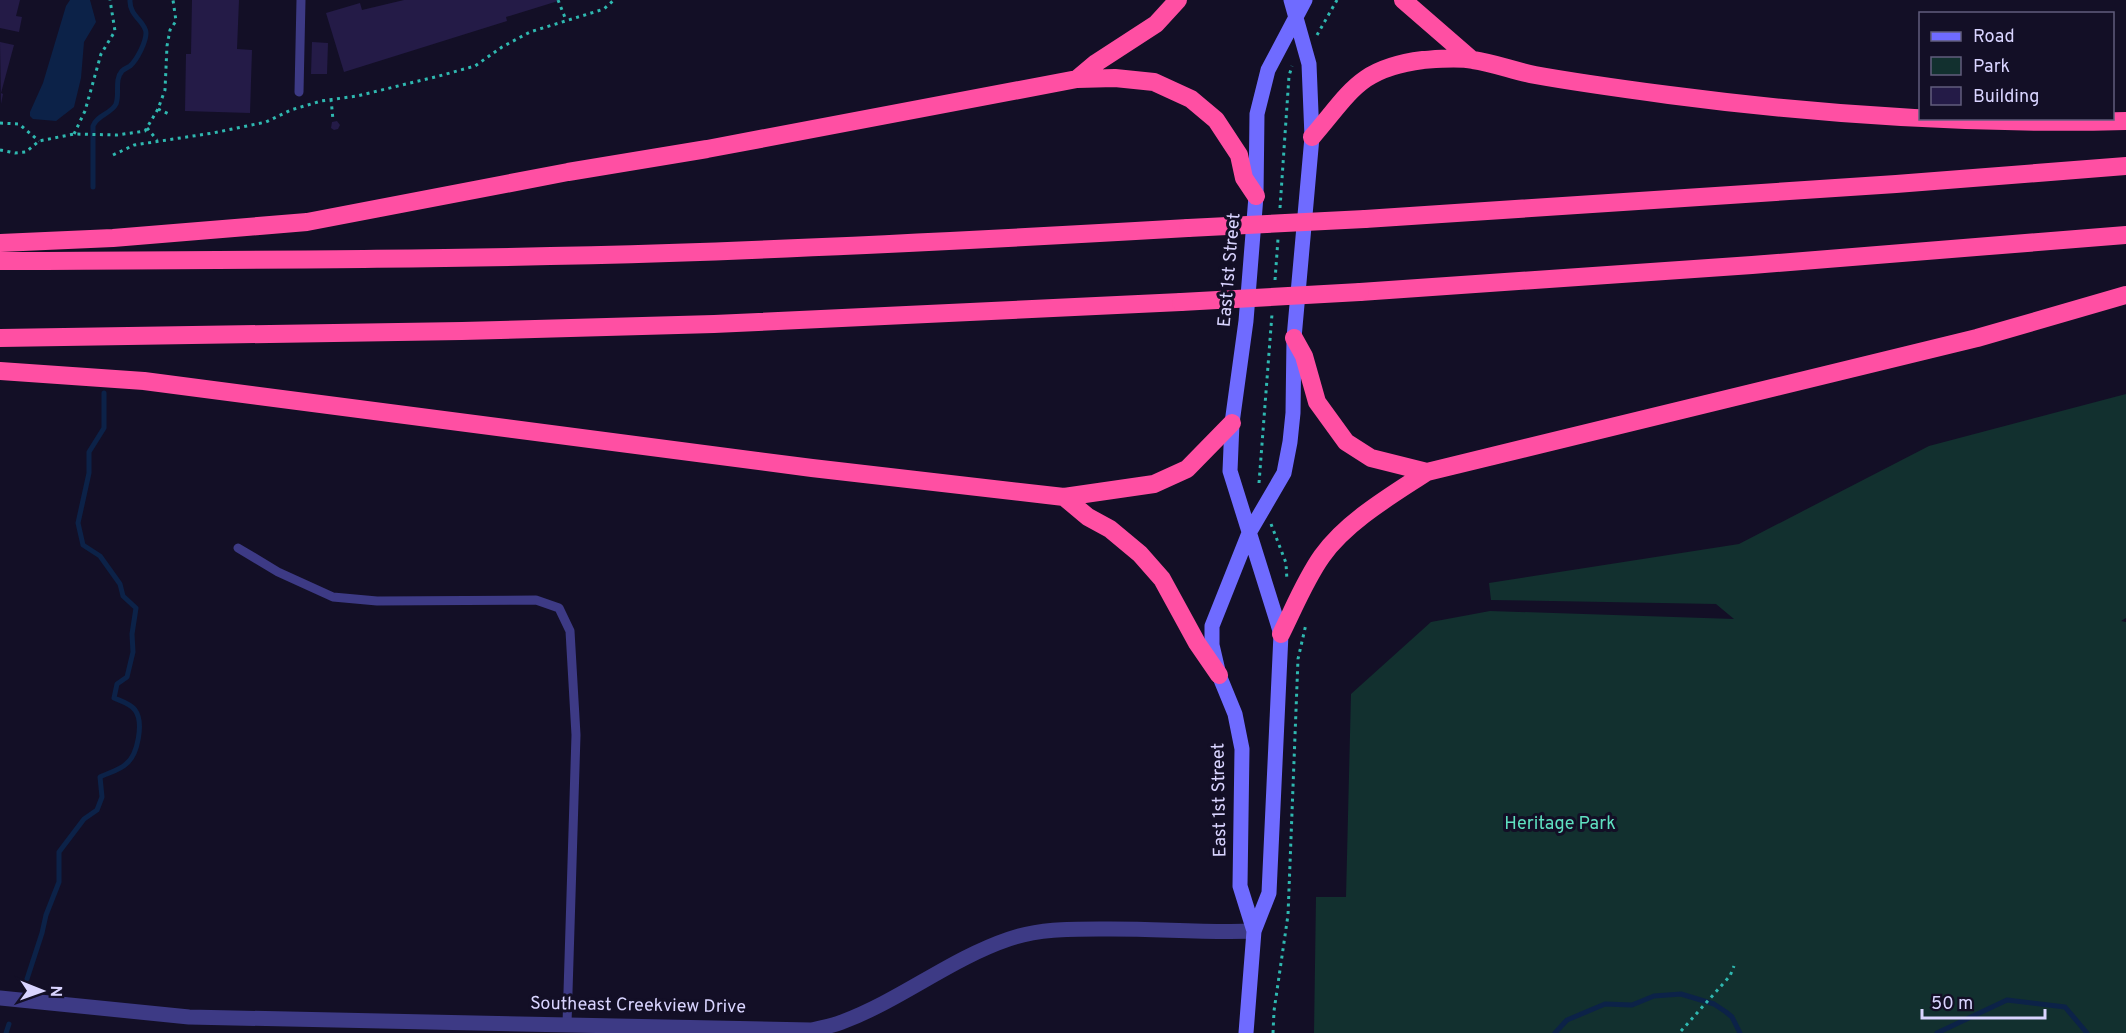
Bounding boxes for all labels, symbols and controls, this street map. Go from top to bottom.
legend [1919,12,2114,120]
text: Road [1973,26,2015,49]
text: Park [1973,56,2010,79]
text: Building [1973,86,2039,109]
street label: East 1st Street [1214,212,1246,328]
street label: East 1st Street [1208,742,1232,858]
park label: Heritage Park [1504,813,1616,836]
north arrow [12,961,72,1021]
scale bar [1922,982,2045,1020]
text: N [45,985,65,997]
street label: Southeast Creekview Drive [530,993,746,1019]
text: 50 m [1931,993,1973,1016]

